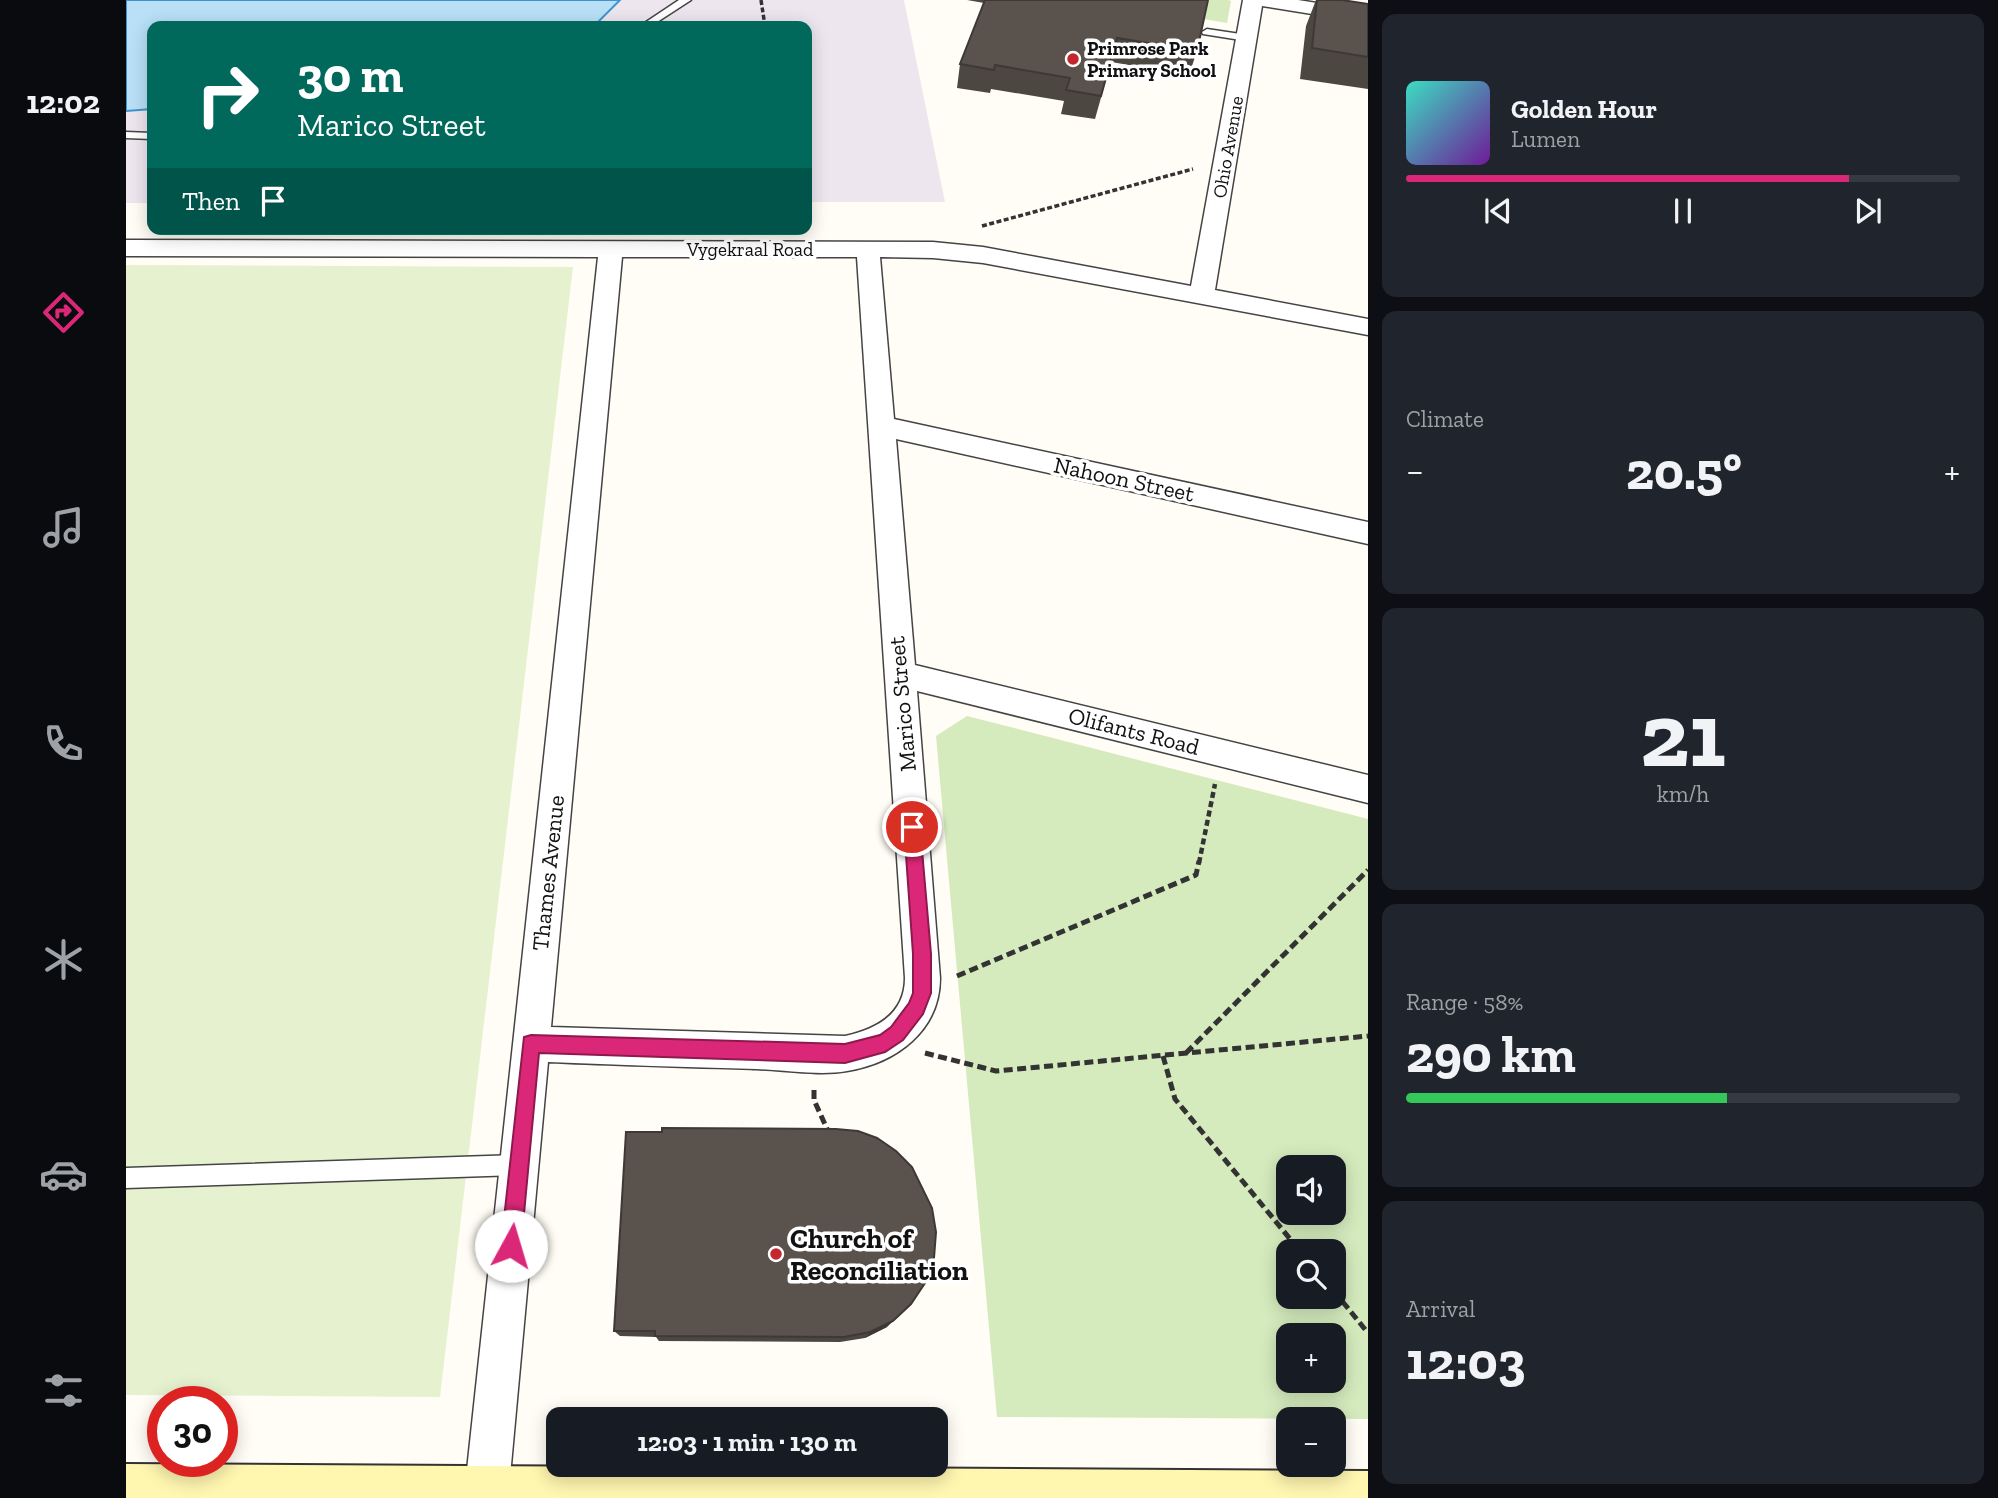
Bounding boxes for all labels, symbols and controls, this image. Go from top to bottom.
place label: Primrose Park Primary School [1087,37,1217,82]
text: 30 m [297,46,403,105]
icon: right [182,49,273,140]
marker: Primrose Park Primary School [1065,51,1081,67]
text: 12:02 [26,83,100,121]
text: Golden Hour [1511,93,1657,125]
street label: Ohio Avenue [1208,94,1248,200]
text: Marico Street [297,106,486,144]
text: Lumen [1511,125,1580,153]
icon: arrive [254,182,292,220]
text: Then [182,185,240,217]
icon: previous [1479,192,1517,230]
icon: pause [1664,192,1702,230]
icon: next [1849,192,1887,230]
street label: Vygekraal Road [686,238,814,261]
icon: directions [39,288,88,337]
text: Climate [1406,405,1484,433]
text: 20.5° [1626,440,1742,502]
text: − [1406,448,1424,494]
text: + [1944,448,1960,494]
street label: Nahoon Street [1051,450,1197,508]
icon: music [39,503,88,552]
street label: Marico Street [882,635,922,773]
text: 21 [1640,680,1726,789]
street label: Olifants Road [1066,701,1203,761]
icon: phone [39,719,88,768]
text: km/h [1657,780,1709,808]
street label: Thames Avenue [526,794,570,952]
pin [882,797,942,857]
icon: arrive [893,808,931,846]
icon: climate [39,935,88,984]
text: Range · 58% [1406,988,1523,1016]
text: 290 km [1406,1023,1576,1085]
icon: car [39,1150,88,1199]
map controls [1276,1155,1346,1477]
button: sound [1276,1155,1346,1225]
position arrow [474,1209,548,1283]
place label: Church of Reconciliation [790,1222,969,1287]
button: search [1276,1239,1346,1309]
marker: Church of Reconciliation [768,1246,784,1262]
text: Arrival [1406,1295,1475,1323]
button: + [1276,1323,1346,1393]
text: 12:03 [1406,1330,1526,1392]
icon: filters [39,1366,88,1415]
speed limit sign: 30 [147,1386,238,1477]
button: − [1276,1407,1346,1477]
text: 12:03 · 1 min · 130 m [637,1426,857,1458]

